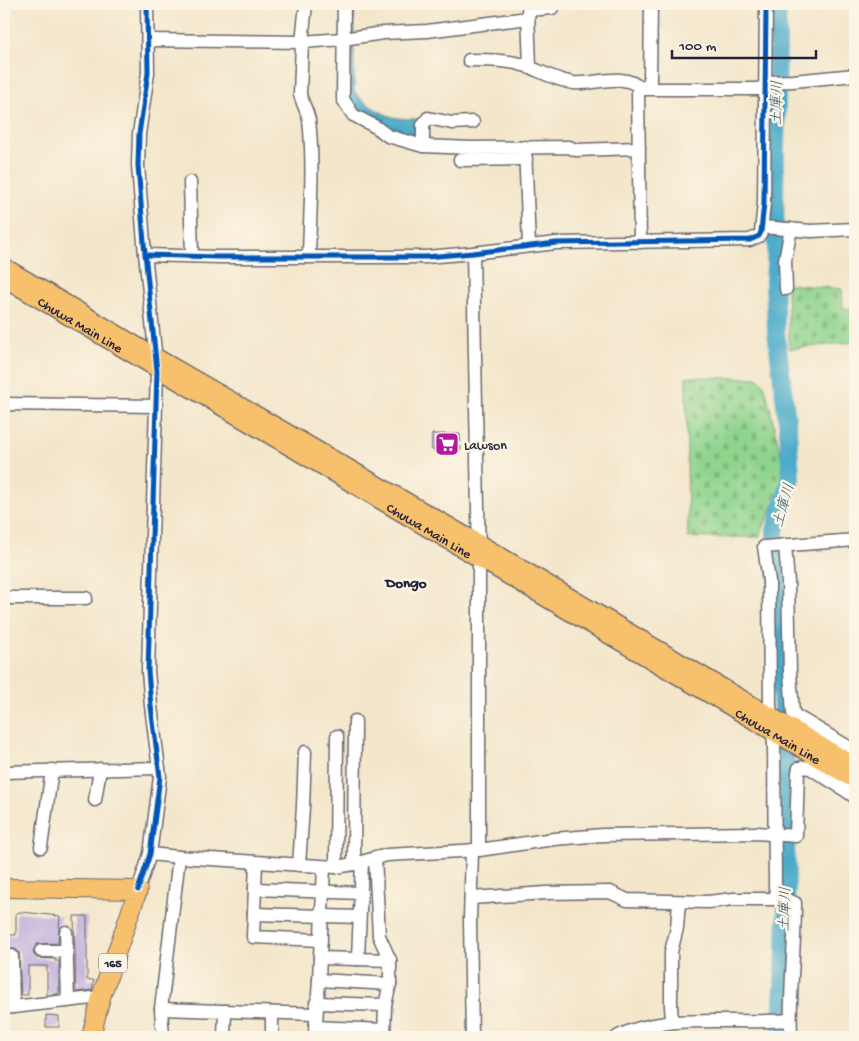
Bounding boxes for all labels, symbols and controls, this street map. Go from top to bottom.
scale bar [672,28,815,60]
text: 100 m [678,38,717,56]
water label: 土庫川 [768,80,787,126]
street label: Chuwa Main Line [34,295,126,359]
supermarket icon: Lawson [434,431,460,457]
place label: Lawson [464,438,507,455]
water label: 土庫川 [769,481,800,530]
street label: Chuwa Main Line [382,500,475,564]
district label: Dongo [383,575,427,593]
street label: Chuwa Main Line [731,706,823,770]
water label: 土庫川 [775,886,796,932]
road number: 165 [99,954,127,972]

